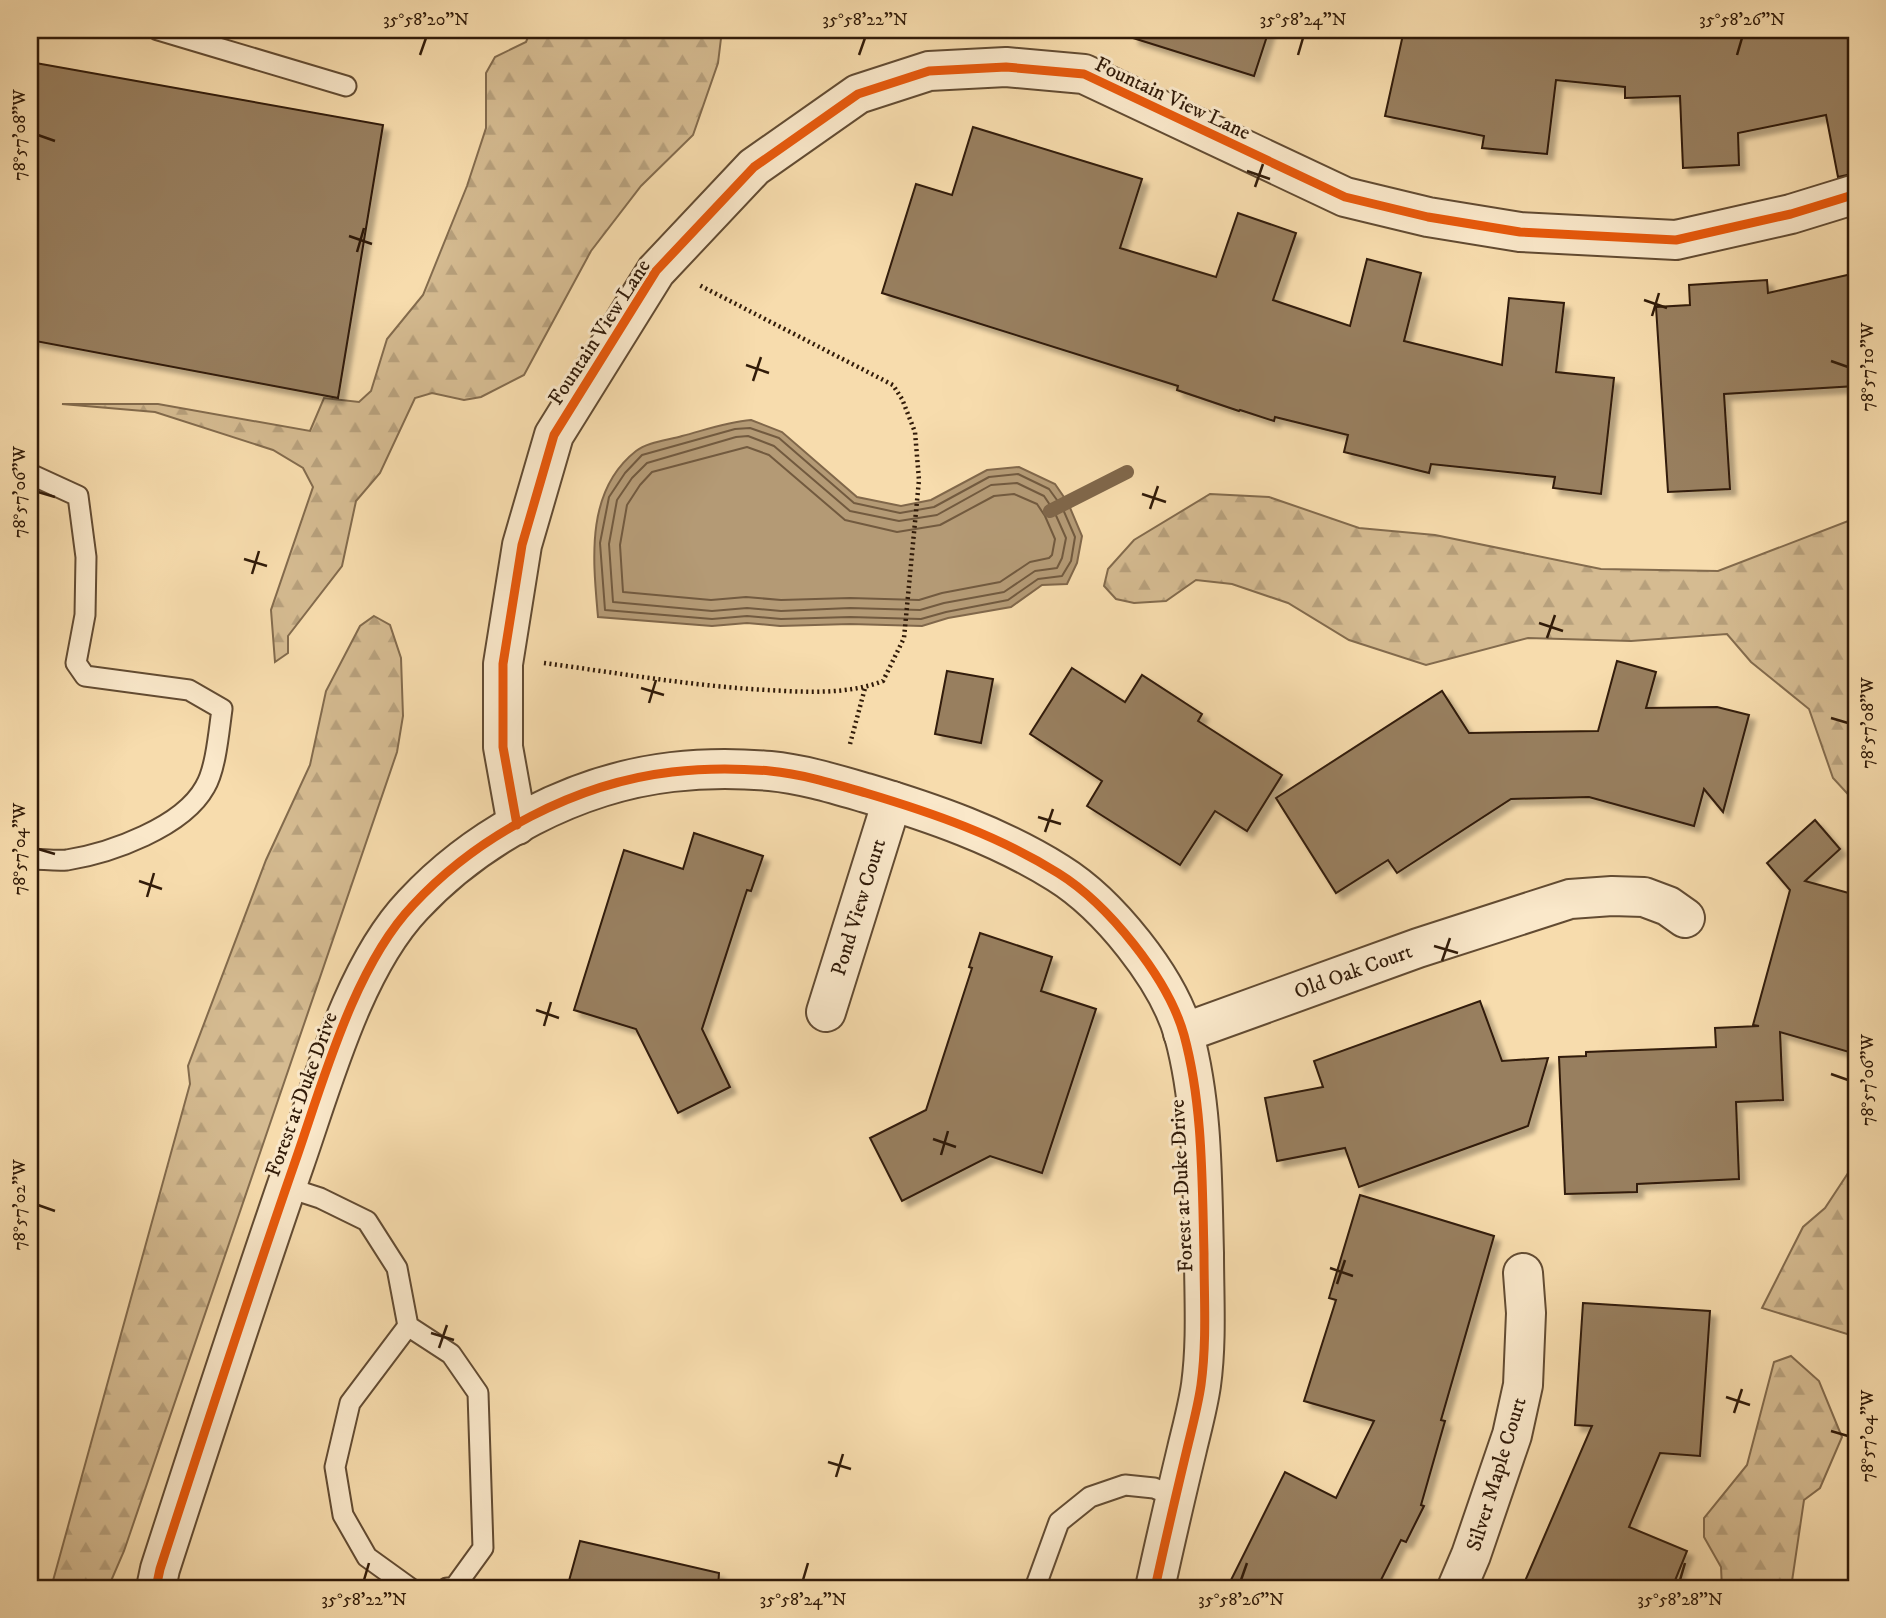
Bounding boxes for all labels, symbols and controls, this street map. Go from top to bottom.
text: 35°58'20"N [383,9,469,31]
text: 35°58'22"N [822,9,908,31]
text: 35°58'24"N [1260,9,1347,31]
text: 35°58'26"N [1699,9,1785,31]
street label: Fountain View Lane [1091,51,1255,146]
text: 78°57'08"W [9,89,31,181]
street label: Fountain View Lane [543,254,657,410]
text: 78°57'10"W [1857,322,1879,411]
text: 78°57'06"W [9,446,31,538]
text: 78°57'08"W [1857,677,1879,769]
text: 78°57'04"W [9,802,31,895]
street label: Pond View Court [826,835,892,979]
street label: Old Oak Court [1291,939,1416,1005]
street label: Forest at Duke Drive [260,1008,344,1180]
text: 78°57'06"W [1857,1034,1879,1126]
street label: Forest at Duke Drive [1164,1098,1200,1273]
text: 78°57'02"W [9,1159,31,1251]
text: 78°57'04"W [1857,1389,1879,1482]
street label: Silver Maple Court [1461,1394,1533,1554]
text: 35°58'22"N [321,1589,407,1611]
text: 35°58'24"N [760,1589,847,1611]
text: 35°58'26"N [1198,1589,1284,1611]
text: 35°58'28"N [1637,1589,1723,1611]

